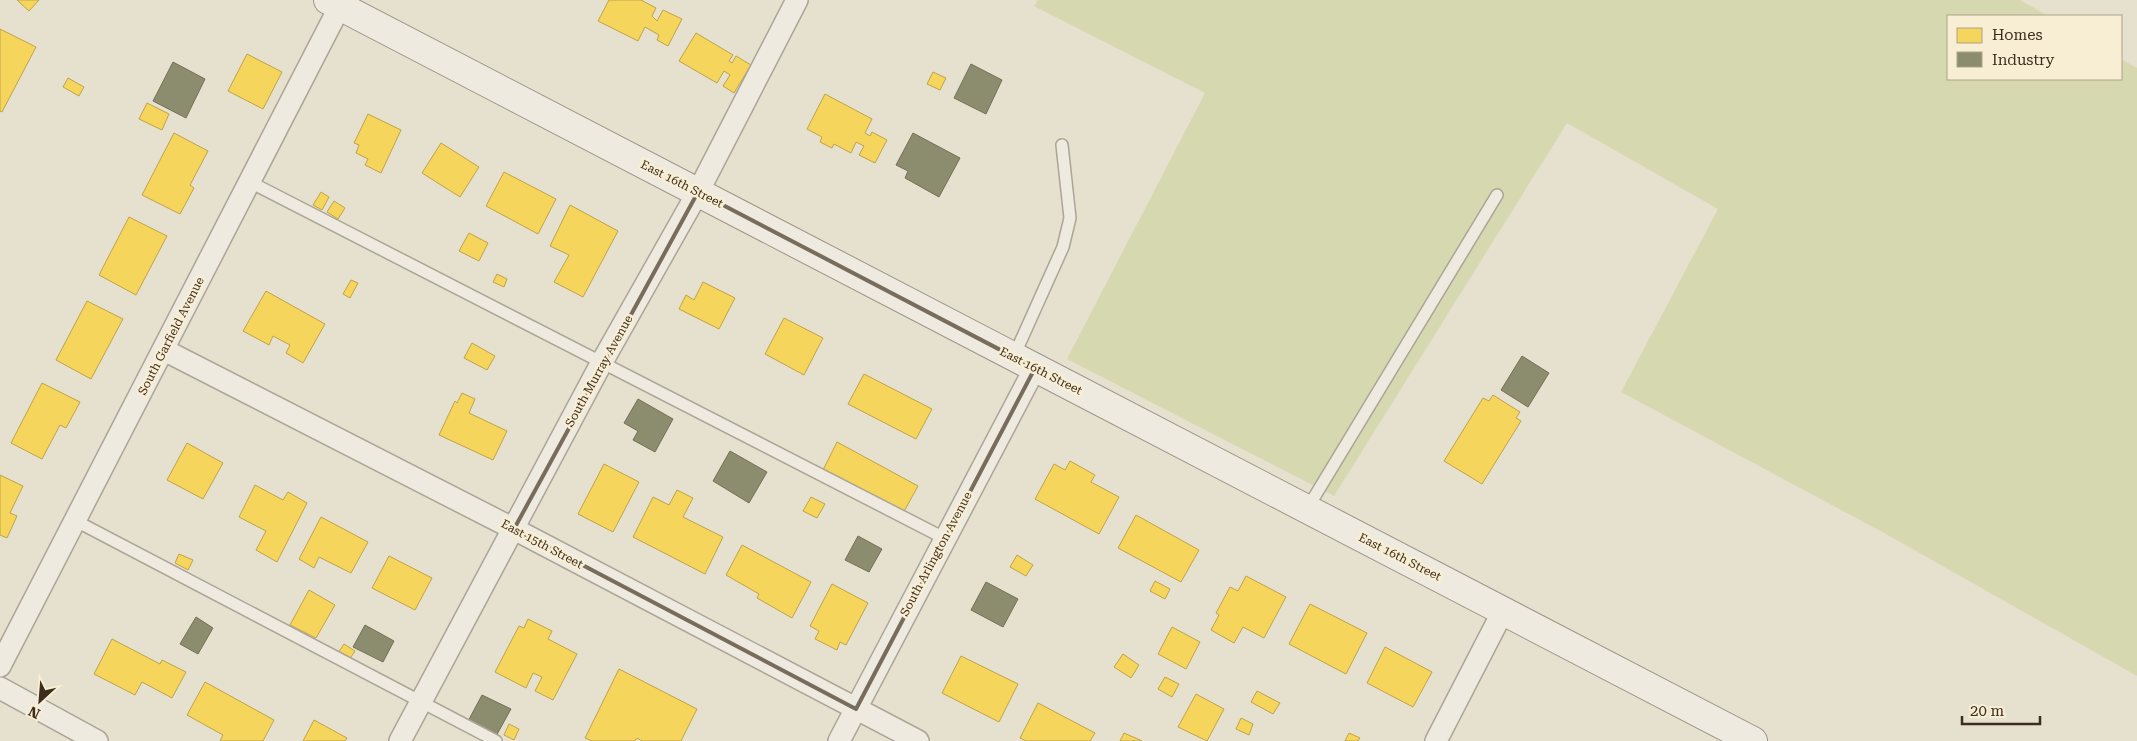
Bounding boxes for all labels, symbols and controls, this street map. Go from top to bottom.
legend [1947,15,2122,80]
text: Homes [1992,26,2043,44]
text: Industry [1992,51,2054,69]
street label: East 16th Street [638,157,726,211]
street label: South Garfield Avenue [135,274,207,397]
street label: South Murray Avenue [562,312,636,429]
street label: East 16th Street [997,344,1085,398]
street label: South Arlington Avenue [897,489,975,619]
street label: East 15th Street [499,517,586,572]
street label: East 16th Street [1356,530,1444,584]
north arrow [15,676,65,726]
scale bar [1962,694,2040,726]
text: 20 m [1970,702,2005,720]
text: N [26,703,43,722]

